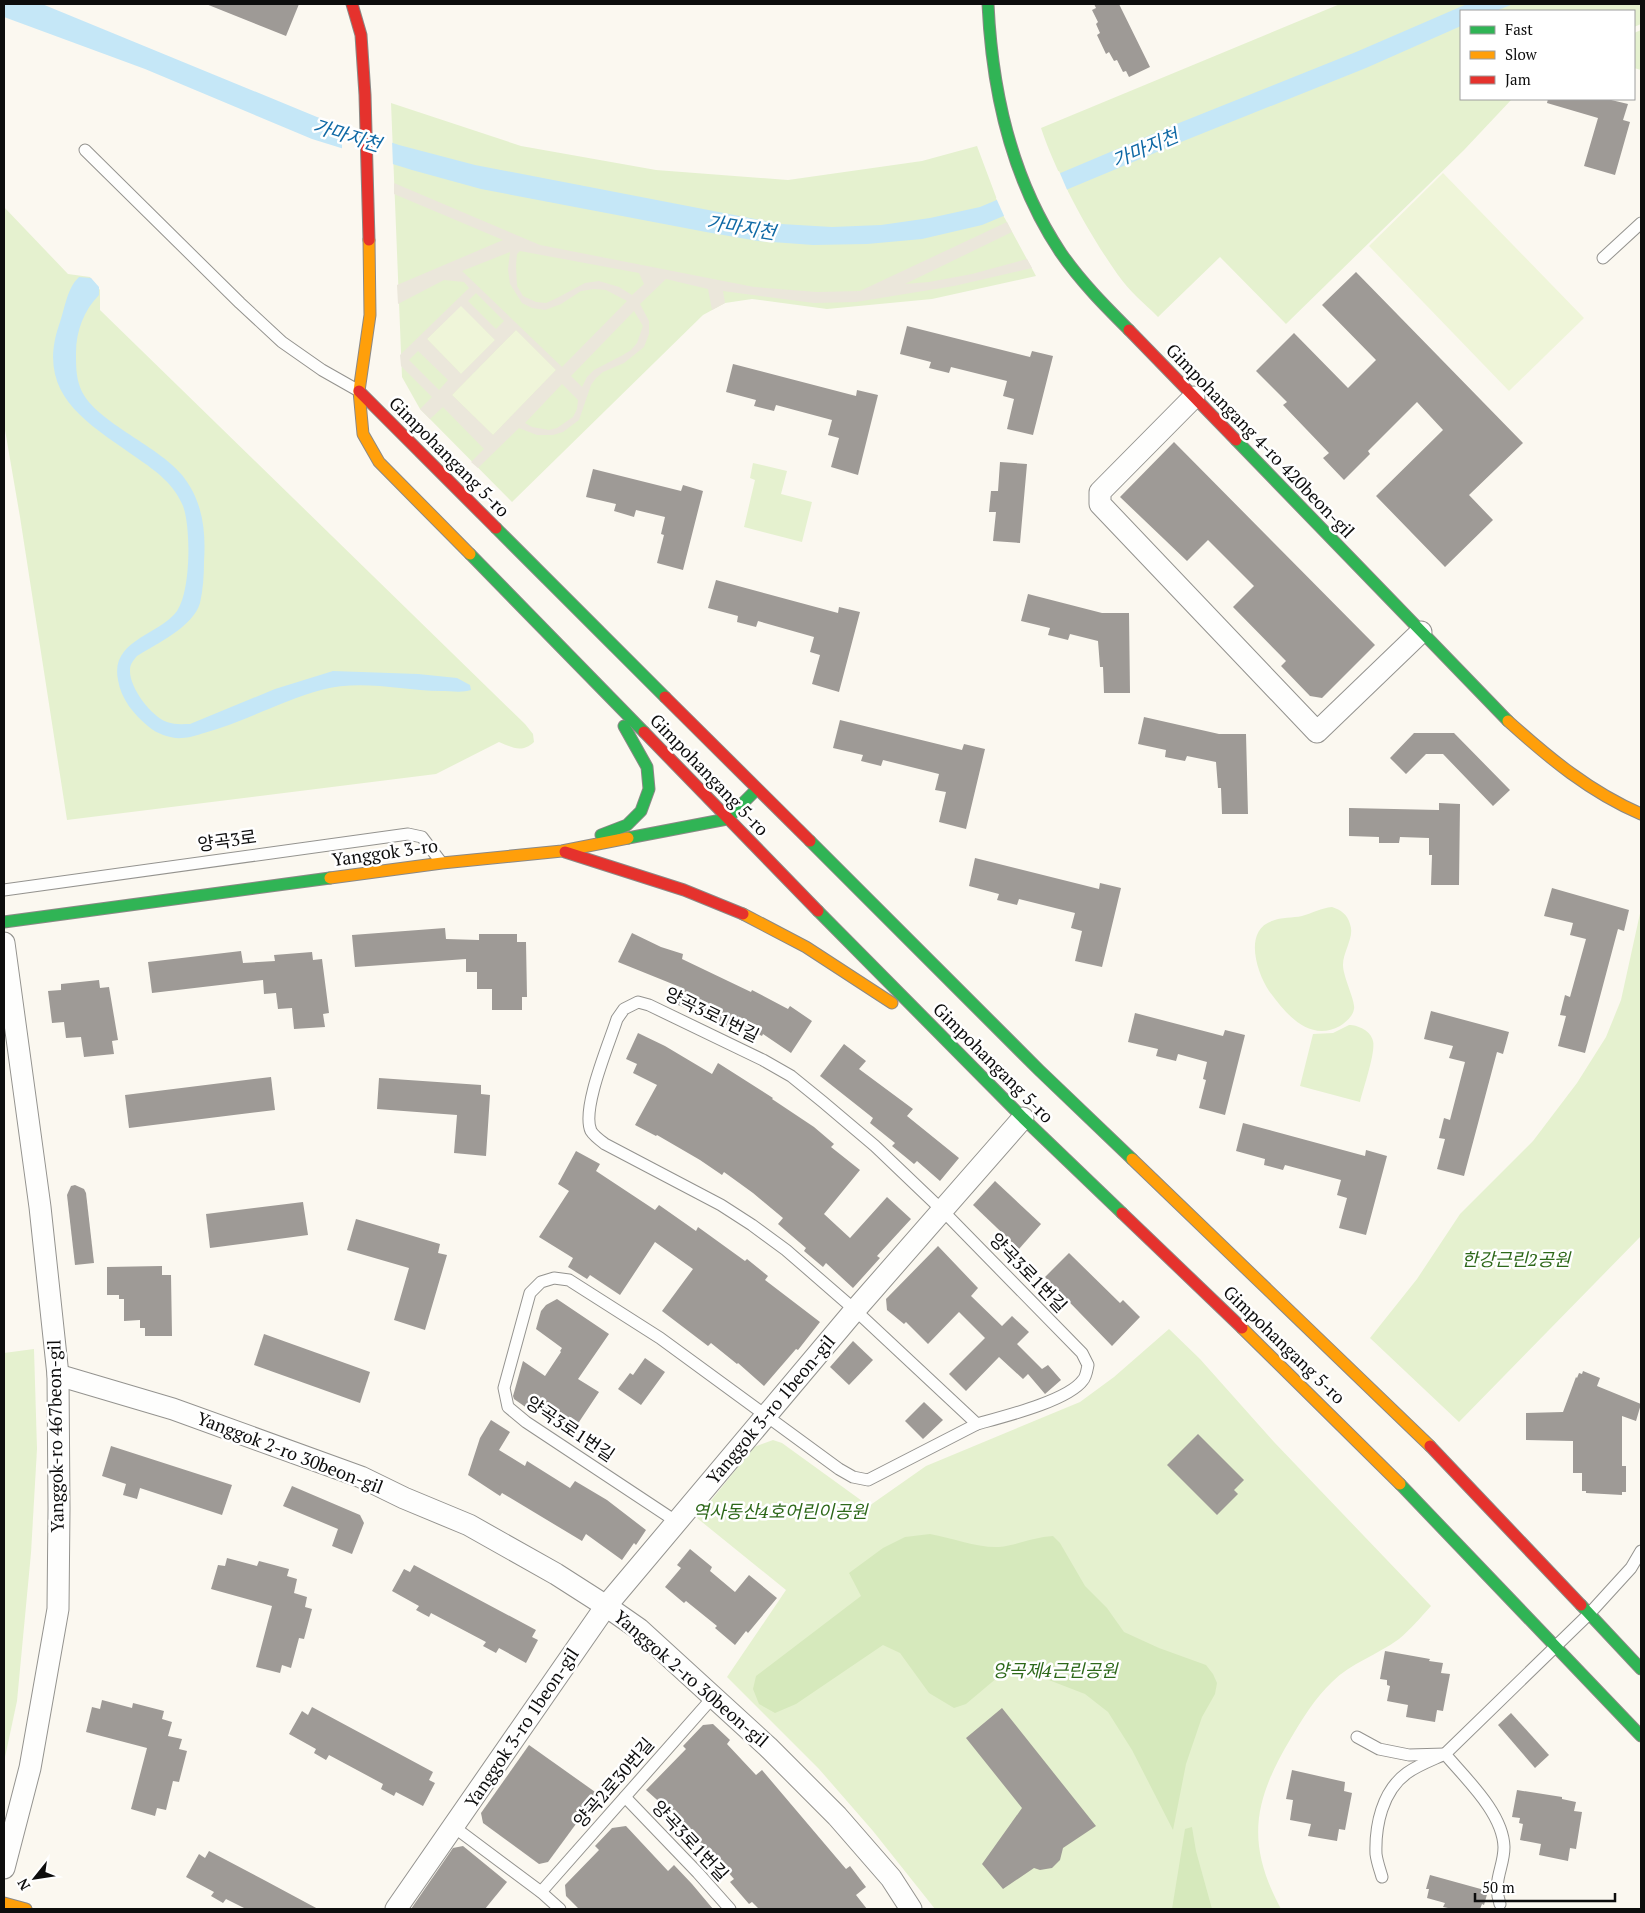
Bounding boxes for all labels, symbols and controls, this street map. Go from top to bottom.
legend [1460,10,1635,100]
text: Fast [1505,19,1533,39]
text: Slow [1505,44,1538,64]
text: Jam [1505,69,1531,89]
water label: 가마지천 [310,112,386,157]
water label: 가마지천 [1108,122,1183,173]
water label: 가마지천 [705,209,779,245]
street label: Gimpohangang 4-ro 420beon-gil [1161,338,1360,543]
street label: Gimpohangang 5-ro [384,391,515,522]
street label: Gimpohangang 5-ro [645,708,774,841]
street label: 양곡3로 [196,824,258,856]
street label: Yanggok 3-ro [330,833,439,871]
street label: 양곡3로1번길 [661,981,764,1047]
street label: Gimpohangang 5-ro [928,997,1059,1128]
street label: 양곡3로1번길 [985,1227,1073,1317]
park label: 한강근린2공원 [1462,1247,1572,1271]
street label: Gimpohangang 5-ro [1218,1280,1351,1409]
street label: Yanggok 3-ro 1beon-gil [701,1330,840,1489]
street label: Yanggok-ro 467beon-gil [41,1339,69,1533]
street label: 양곡3로1번길 [522,1390,620,1467]
street label: Yanggok 2-ro 30beon-gil [194,1405,387,1499]
park label: 역사동산4호어린이공원 [692,1499,869,1523]
street label: Yanggok 2-ro 30beon-gil [609,1604,774,1752]
street label: Yanggok 3-ro 1beon-gil [459,1643,584,1812]
park label: 양곡제4근린공원 [992,1658,1119,1682]
street label: 양곡2로30번길 [568,1732,659,1832]
street label: 양곡3로1번길 [647,1795,734,1886]
north arrow [10,1853,60,1903]
scale bar [1475,1870,1615,1902]
text: N [12,1875,34,1894]
text: 50 m [1482,1877,1515,1897]

